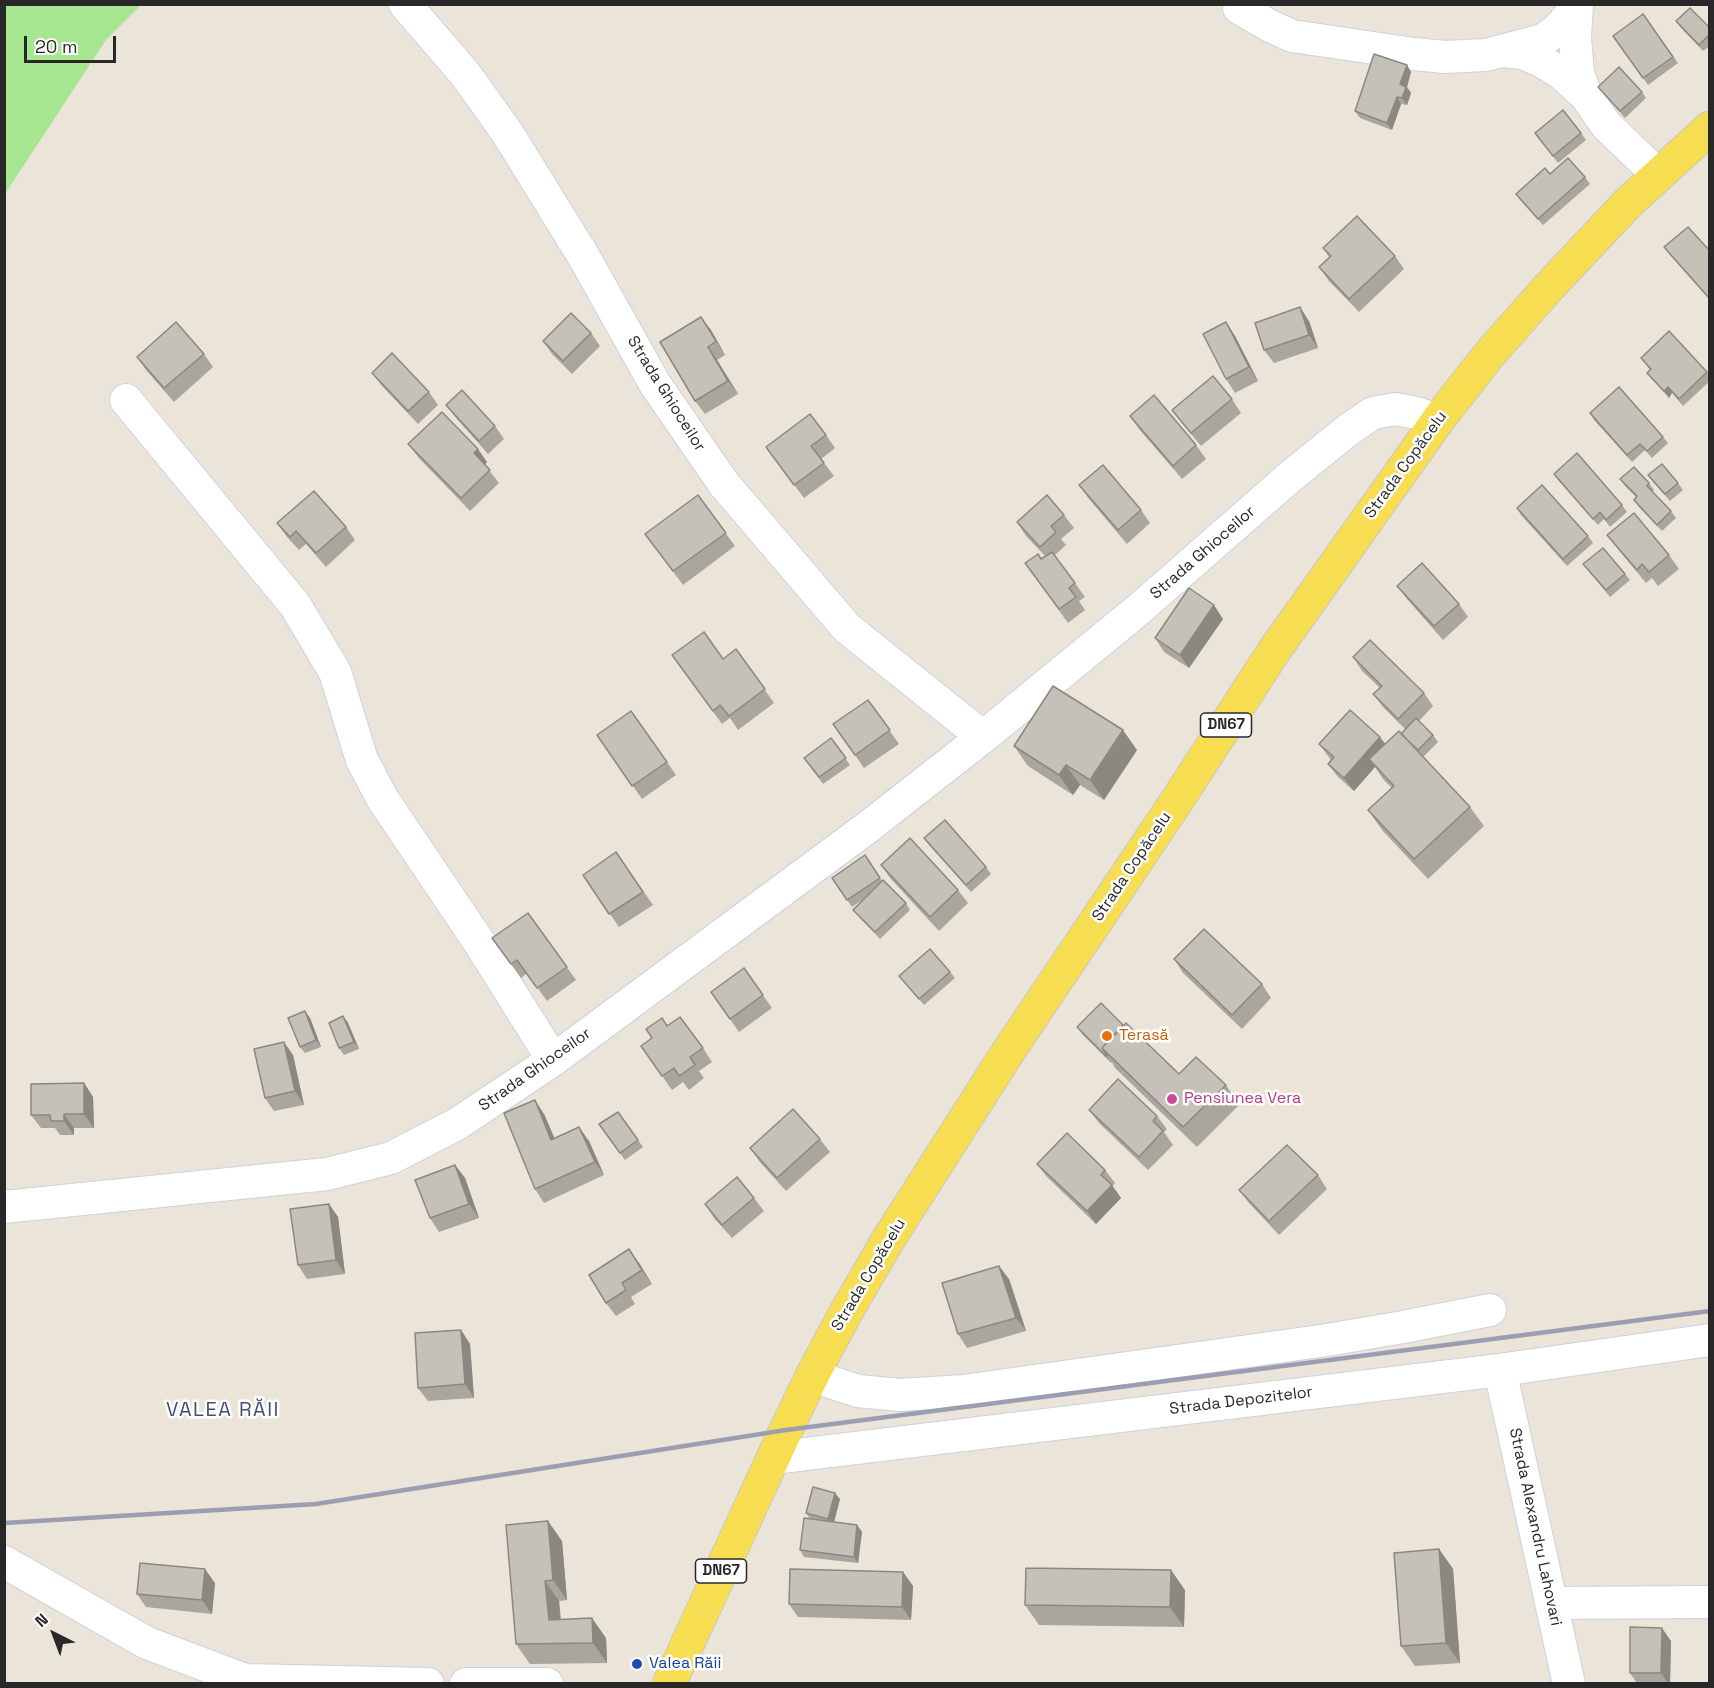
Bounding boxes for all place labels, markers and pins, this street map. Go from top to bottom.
place label: Terasă [1119,1026,1169,1046]
marker: Terasă [1100,1029,1114,1043]
place label: Pensiunea Vera [1184,1089,1301,1109]
marker: Pensiunea Vera [1165,1092,1179,1106]
place label: Valea Răii [649,1654,721,1674]
marker: Valea Răii [630,1657,644,1671]

